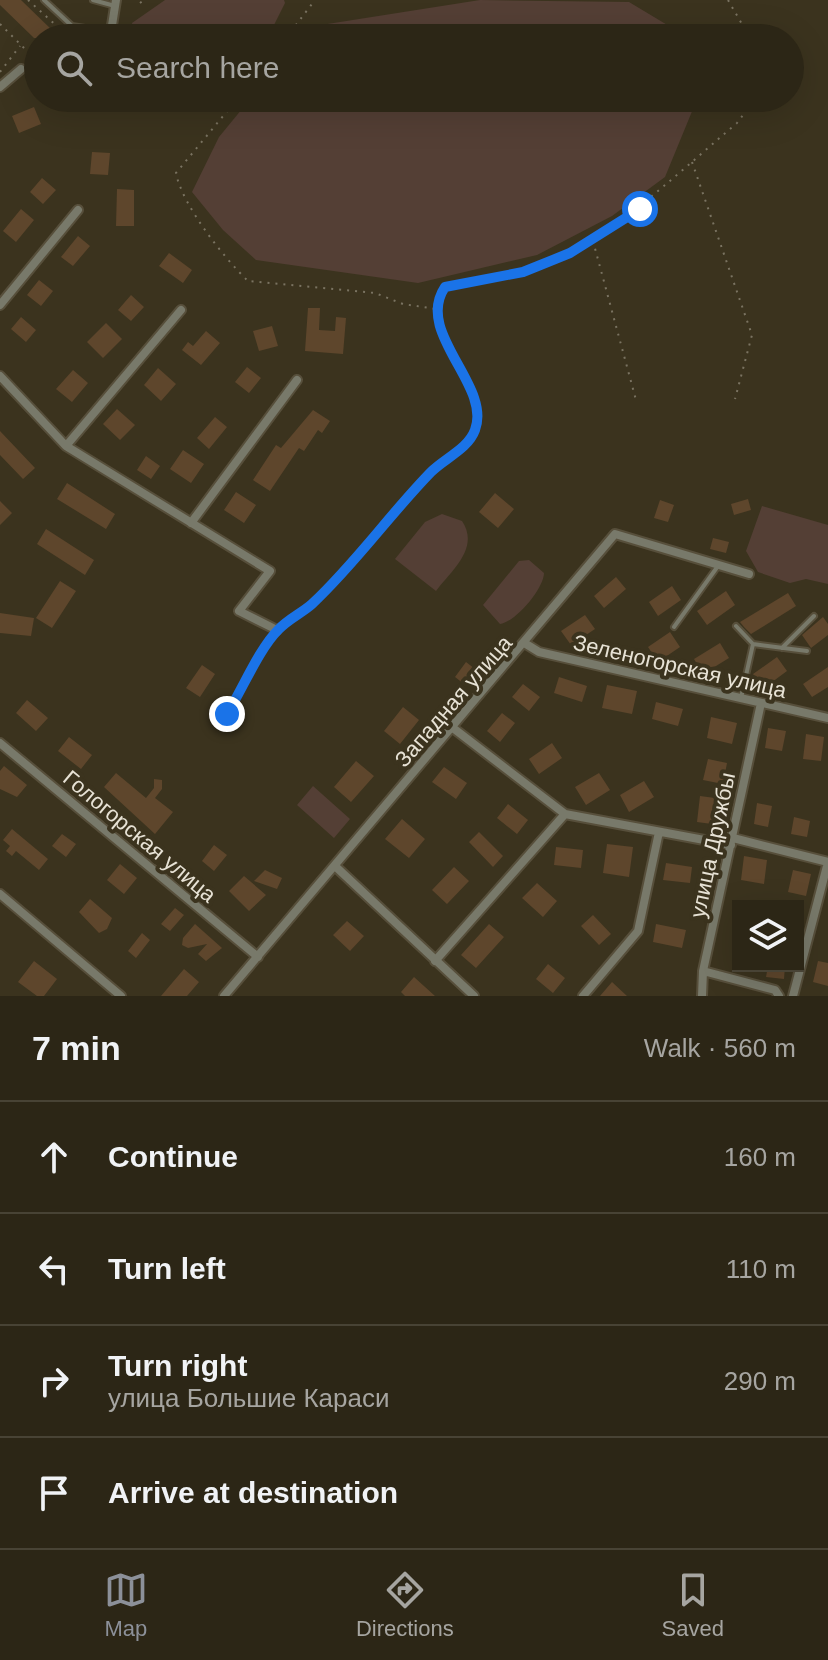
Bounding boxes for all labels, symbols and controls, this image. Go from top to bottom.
search box [24,24,804,112]
icon: search [52,46,96,90]
text: Search here [116,51,279,84]
route start [622,191,658,227]
street label: Западная улица [390,630,518,772]
street label: Зеленогорская улица [571,630,790,703]
route end [209,696,245,732]
street label: Гологорская улица [58,765,222,908]
street label: улица Дружбы [685,770,740,920]
map controls [732,900,804,972]
button: layers [732,900,804,972]
text: 7 min [32,1029,121,1067]
text: Walk · 560 m [644,1033,796,1063]
icon: ahead [32,1135,76,1179]
text: Continue [108,1140,238,1173]
text: 160 m [724,1142,796,1172]
icon: left [32,1247,76,1291]
text: Turn left [108,1252,226,1285]
text: 110 m [726,1254,796,1284]
text: Turn right [108,1349,247,1382]
icon: right [32,1359,76,1403]
text: 290 m [724,1366,796,1396]
text: улица Большие Караси [108,1383,389,1413]
icon: arrive [32,1471,76,1515]
text: Arrive at destination [108,1476,398,1509]
tab: Map [104,1568,148,1642]
tab: Directions [356,1568,454,1642]
tab: Saved [662,1568,724,1642]

